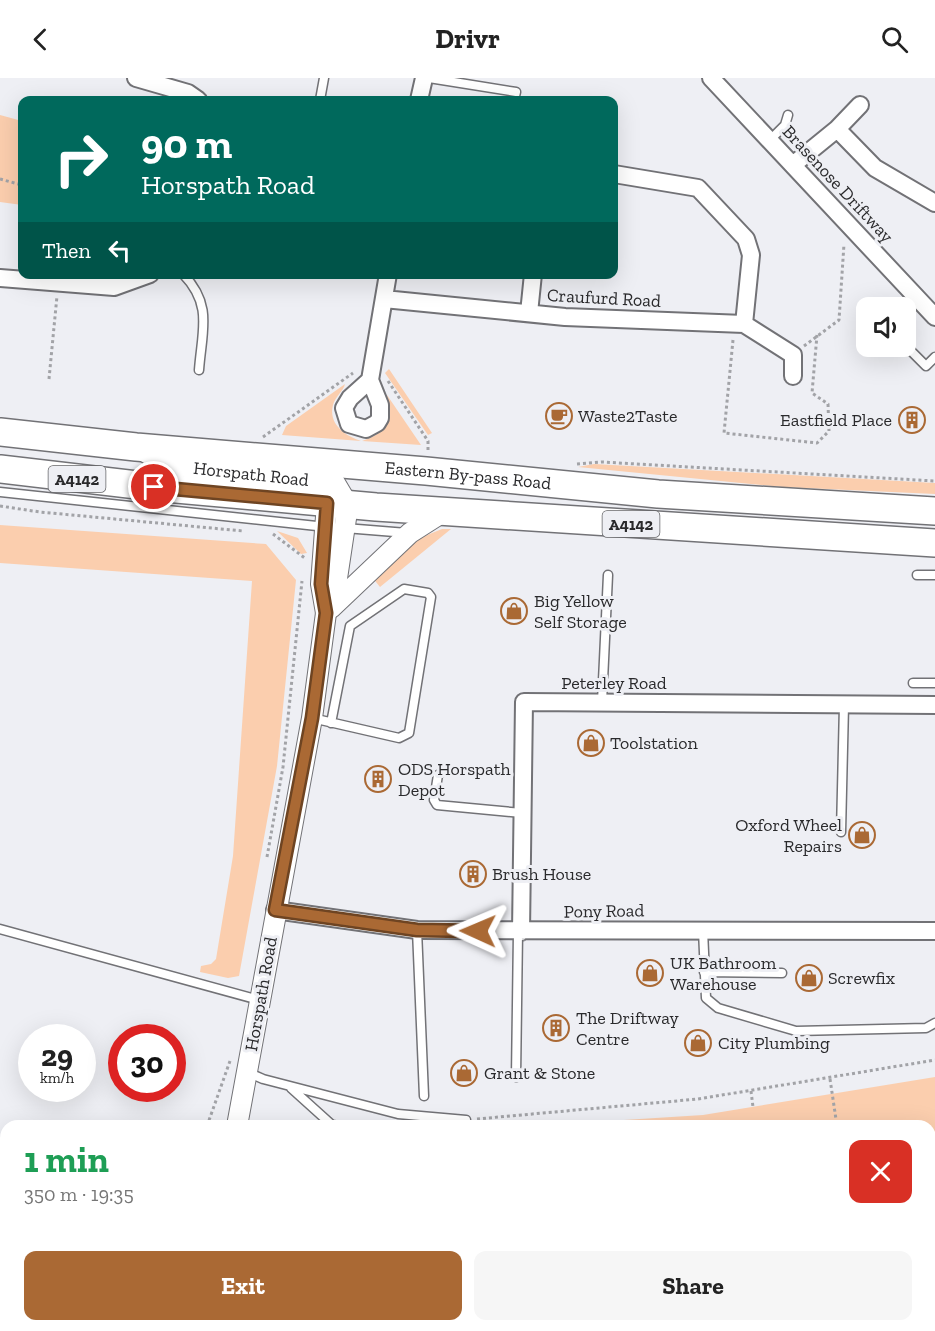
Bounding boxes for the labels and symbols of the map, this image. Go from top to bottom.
street label: Brasenose Driftway [778,121,899,248]
street label: Craufurd Road [546,284,662,312]
cafe icon: Waste2Taste [544,401,574,431]
place label: Waste2Taste [578,405,677,427]
building icon: Eastfield Place [897,405,927,435]
place label: Eastfield Place [780,409,892,431]
street label: Horspath Road [192,457,310,491]
street label: Eastern By-pass Road [384,457,552,494]
pin [128,461,179,512]
road number: A4142 [48,466,106,492]
road number: A4142 [602,511,660,537]
place label: Big Yellow Self Storage [534,590,627,633]
shop icon: Big Yellow Self Storage [499,596,529,626]
street label: Peterley Road [561,672,667,694]
shop icon: Toolstation [576,728,606,758]
place label: Toolstation [610,732,698,754]
place label: ODS Horspath Depot [398,758,510,801]
building icon: ODS Horspath Depot [363,764,393,794]
place label: Oxford Wheel Repairs [735,814,842,857]
shop icon: Oxford Wheel Repairs [847,820,877,850]
building icon: Brush House [458,859,488,889]
place label: Brush House [492,863,591,885]
position arrow [446,899,510,963]
street label: Pony Road [564,899,645,923]
street label: Horspath Road [240,935,282,1053]
place label: UK Bathroom Warehouse [670,952,777,995]
shop icon: UK Bathroom Warehouse [635,958,665,988]
shop icon: Screwfix [794,963,824,993]
place label: Screwfix [828,967,895,989]
place label: The Driftway Centre [576,1007,680,1050]
building icon: The Driftway Centre [541,1013,571,1043]
speed limit sign: 30 [108,1024,186,1102]
shop icon: City Plumbing [683,1028,713,1058]
place label: City Plumbing [718,1032,830,1054]
shop icon: Grant & Stone [449,1058,479,1088]
place label: Grant & Stone [484,1062,595,1084]

